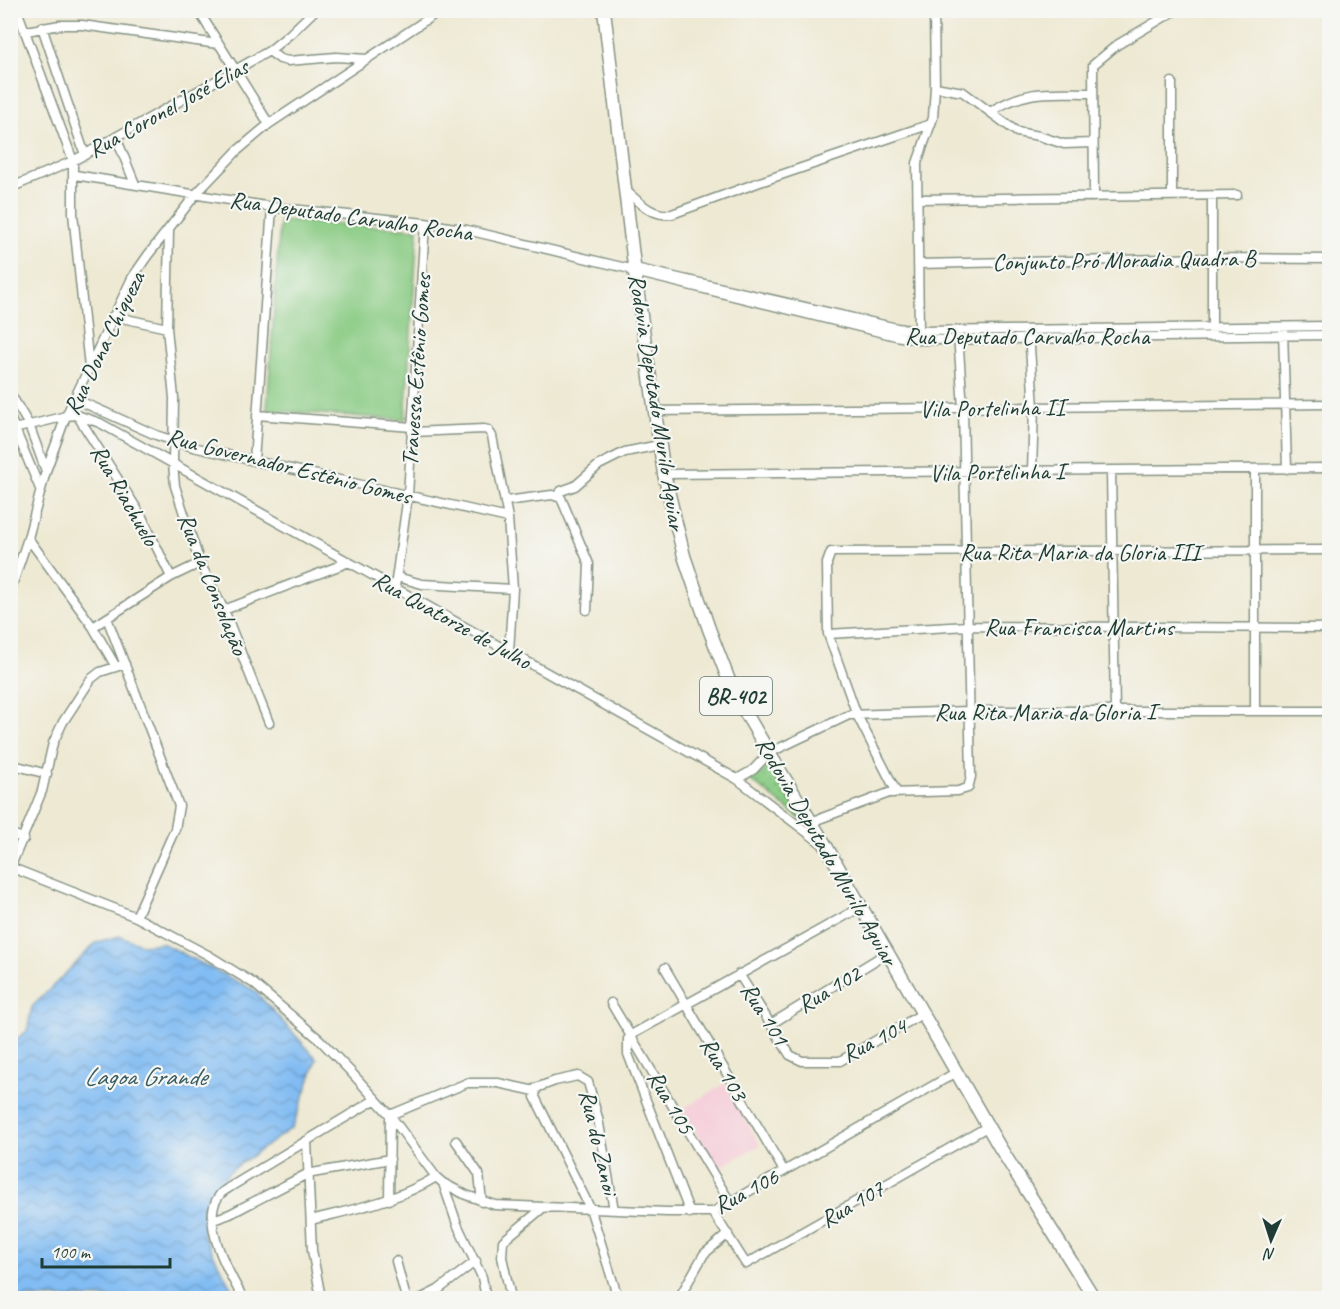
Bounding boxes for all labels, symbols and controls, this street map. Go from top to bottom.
street label: Rua Coronel José Elias [83,51,255,164]
street label: Rua Deputado Carvalho Rocha [228,184,476,248]
street label: Conjunto Pró Moradia Quadra B [992,243,1257,277]
street label: Rua Dona Chiqueza [56,265,152,420]
street label: Travessa Estênio Gomes [394,271,438,467]
street label: Rodovia Deputado Murilo Aguiar [622,272,692,535]
street label: Rua Deputado Carvalho Rocha [905,321,1151,351]
street label: Vila Portelinha II [919,392,1070,424]
street label: Rua Governador Estênio Gomes [164,421,416,511]
street label: Rua Riachuelo [84,439,167,552]
street label: Vila Portelinha I [929,456,1070,488]
street label: Rua da Consolação [171,509,256,661]
street label: Rua Rita Maria da Gloria III [960,537,1205,567]
street label: Rua Quatorze de Julho [368,564,538,677]
street label: Rua Francisca Martins [984,612,1176,642]
road number: BR-402 [700,677,772,715]
street label: Rua Rita Maria da Gloria I [935,697,1161,727]
street label: Rodovia Deputado Murilo Aguiar [749,731,906,973]
street label: Rua 102 [792,957,868,1020]
street label: Rua 101 [734,977,797,1052]
street label: Rua 104 [836,1010,913,1069]
street label: Rua 103 [693,1032,756,1108]
water label: Lagoa Grande [84,1060,209,1093]
street label: Rua 105 [640,1065,702,1140]
street label: Rua do Zanoi [572,1087,626,1201]
street label: Rua 106 [709,1161,785,1220]
street label: Rua 107 [815,1173,890,1234]
north arrow [1241,1210,1301,1270]
scale bar [42,1231,170,1269]
text: 100 m [51,1241,92,1263]
text: N [1262,1244,1276,1264]

